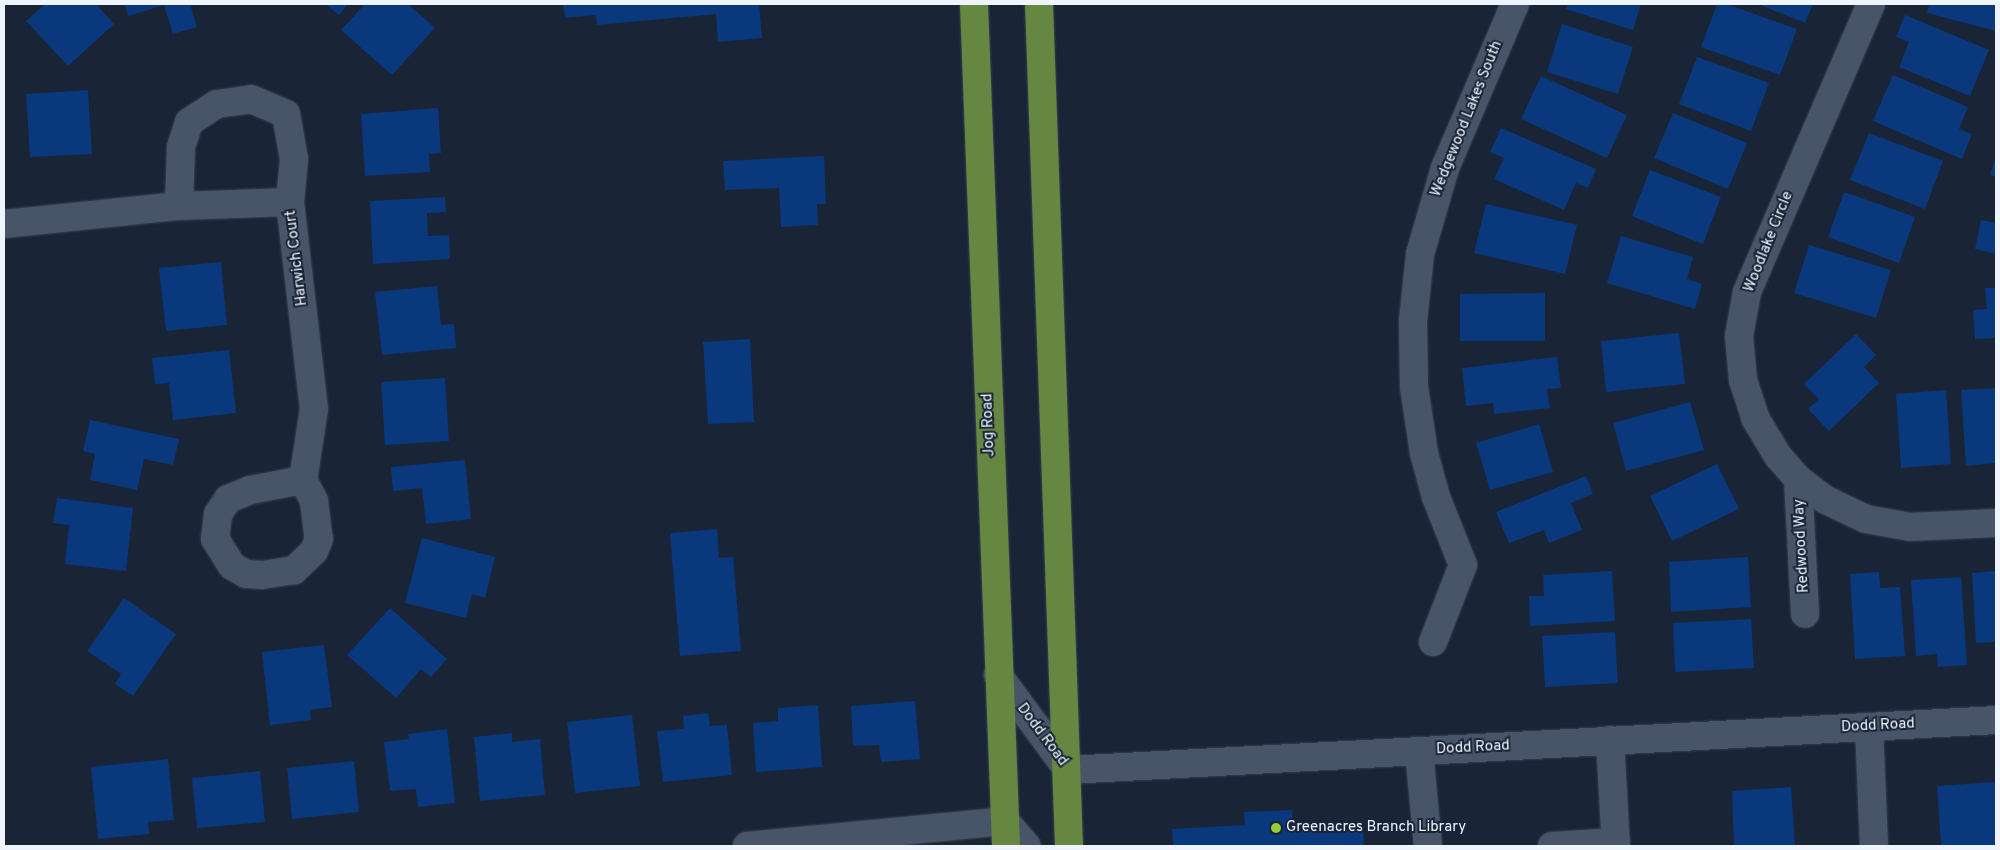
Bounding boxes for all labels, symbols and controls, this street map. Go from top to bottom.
street label: Wedgewood Lakes South [1427,38,1507,200]
street label: Woodlake Circle [1741,189,1797,295]
street label: Harwich Court [282,209,312,307]
street label: Jog Road [979,393,999,457]
street label: Redwood Way [1791,499,1813,593]
street label: Dodd Road [1013,700,1071,770]
street label: Dodd Road [1841,715,1915,737]
street label: Dodd Road [1436,737,1510,759]
place label: Greenacres Branch Library [1286,819,1466,837]
marker: Greenacres Branch Library [1270,822,1282,834]

